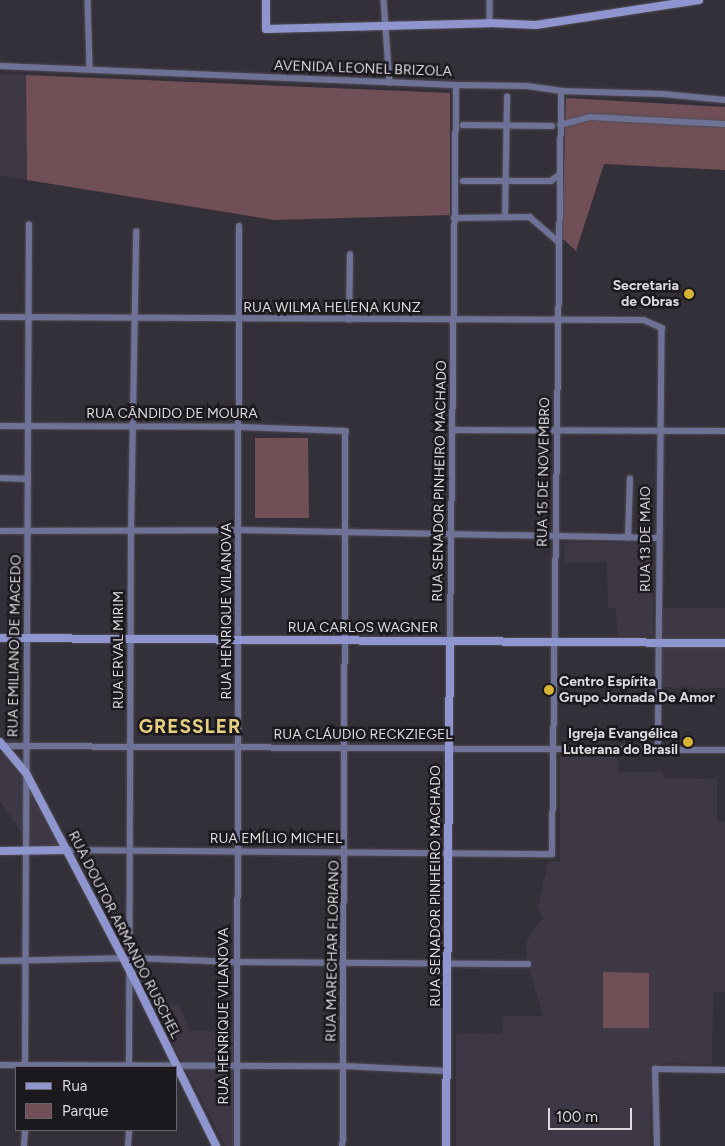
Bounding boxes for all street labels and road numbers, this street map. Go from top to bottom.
street label: AVENIDA LEONEL BRIZOLA [274,57,452,81]
street label: RUA WILMA HELENA KUNZ [243,300,421,316]
street label: RUA SENADOR PINHEIRO MACHADO [429,360,451,602]
street label: RUA 15 DE NOVEMBRO [534,397,554,547]
street label: RUA CÂNDIDO DE MOURA [86,406,258,422]
street label: RUA 13 DE MAIO [638,486,654,592]
street label: RUA HENRIQUE VILANOVA [219,523,235,699]
street label: RUA EMILIANO DE MACEDO [5,555,25,737]
street label: RUA ERVAL MIRIM [111,591,127,709]
street label: RUA CARLOS WAGNER [288,620,438,636]
street label: RUA CLÁUDIO RECKZIEGEL [273,727,453,743]
street label: RUA SENADOR PINHEIRO MACHADO [428,765,444,1007]
street label: RUA DOUTOR ARMANDO RUSCHEL [64,829,184,1041]
street label: RUA EMÍLIO MICHEL [210,831,342,847]
street label: RUA MARECHAR FLORIANO [323,860,343,1042]
street label: RUA HENRIQUE VILANOVA [216,928,232,1104]

